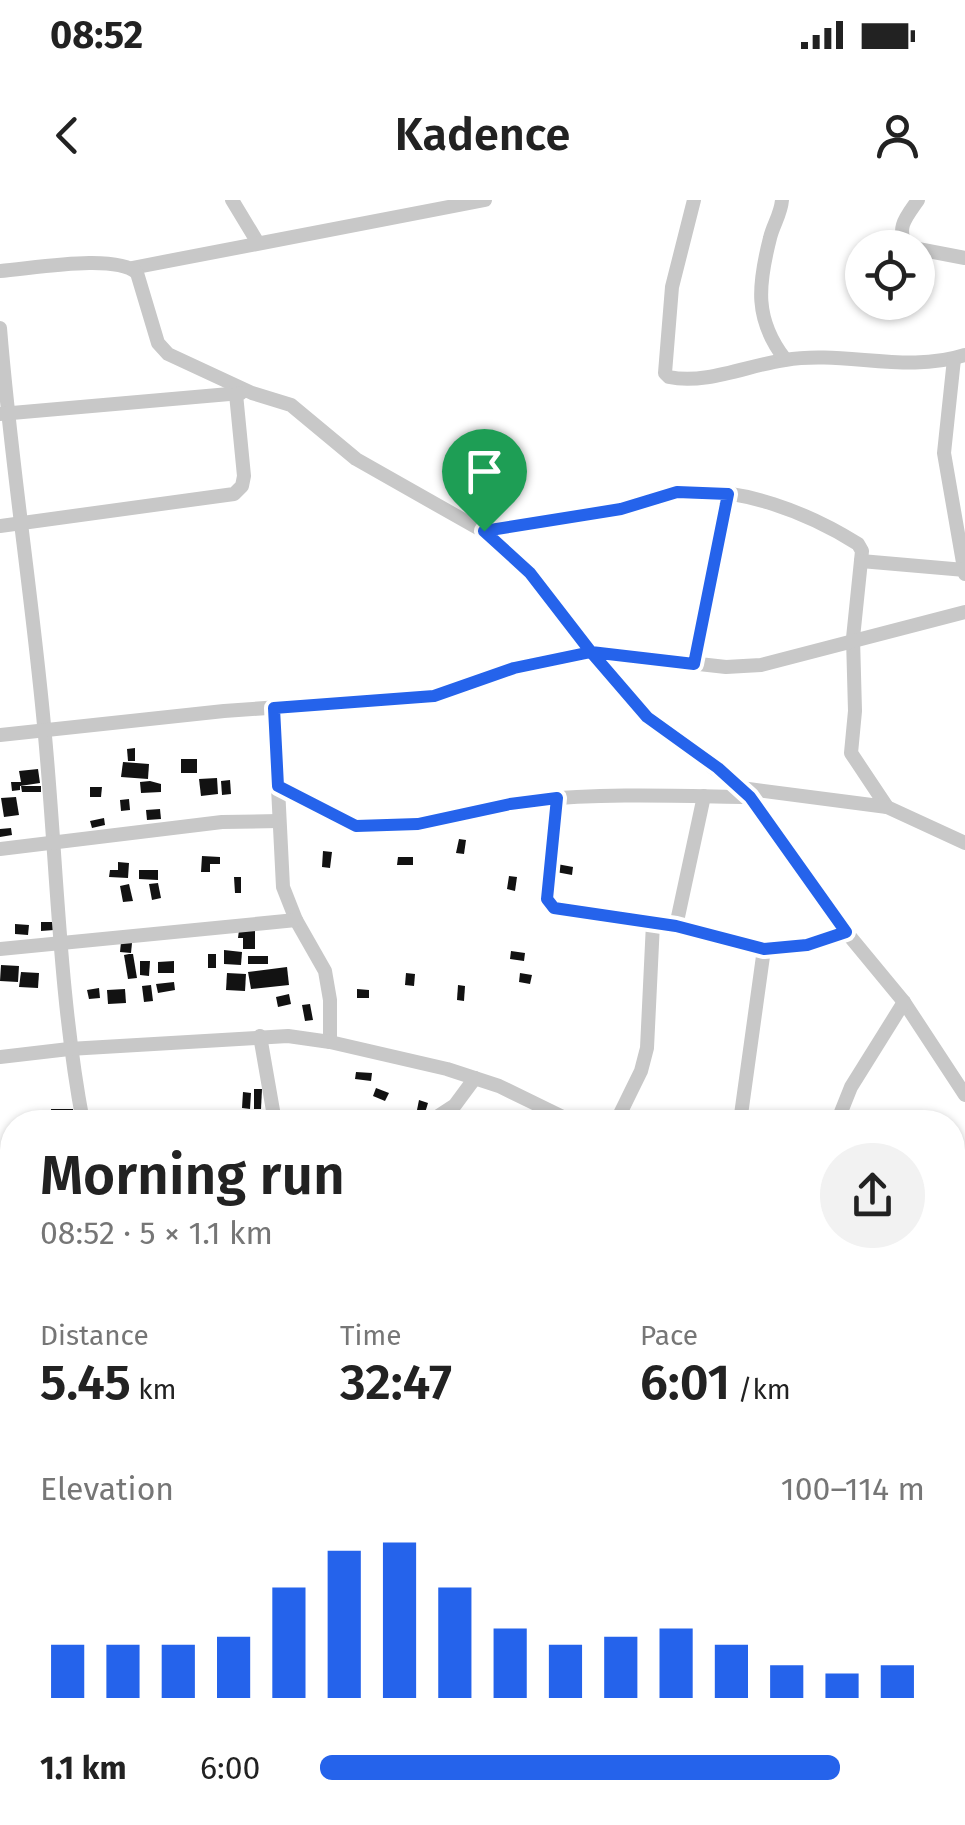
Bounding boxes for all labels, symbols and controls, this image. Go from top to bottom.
text: 08:52 [50,12,143,58]
icon: back [40,108,95,163]
text: Kadence [395,108,570,162]
icon: person [870,108,925,163]
map controls [845,230,935,320]
button: locate [845,230,935,320]
pin [442,429,527,532]
icon: arrive [457,444,512,499]
text: Morning run [40,1143,345,1209]
button: share [820,1143,925,1248]
text: 08:52 · 5 × 1.1 km [40,1214,273,1252]
text: Distance [40,1319,149,1352]
text: Time [340,1319,402,1352]
text: Pace [640,1319,698,1352]
text: 5.45 [40,1352,131,1412]
text: 32:47 [340,1352,452,1412]
text: 6:01 [640,1352,730,1412]
text: km [131,1373,177,1406]
text: /km [730,1373,791,1406]
text: Elevation [40,1470,174,1508]
text: 100–114 m [781,1470,925,1508]
text: 1.1 km [40,1749,126,1787]
text: 6:00 [200,1749,260,1787]

